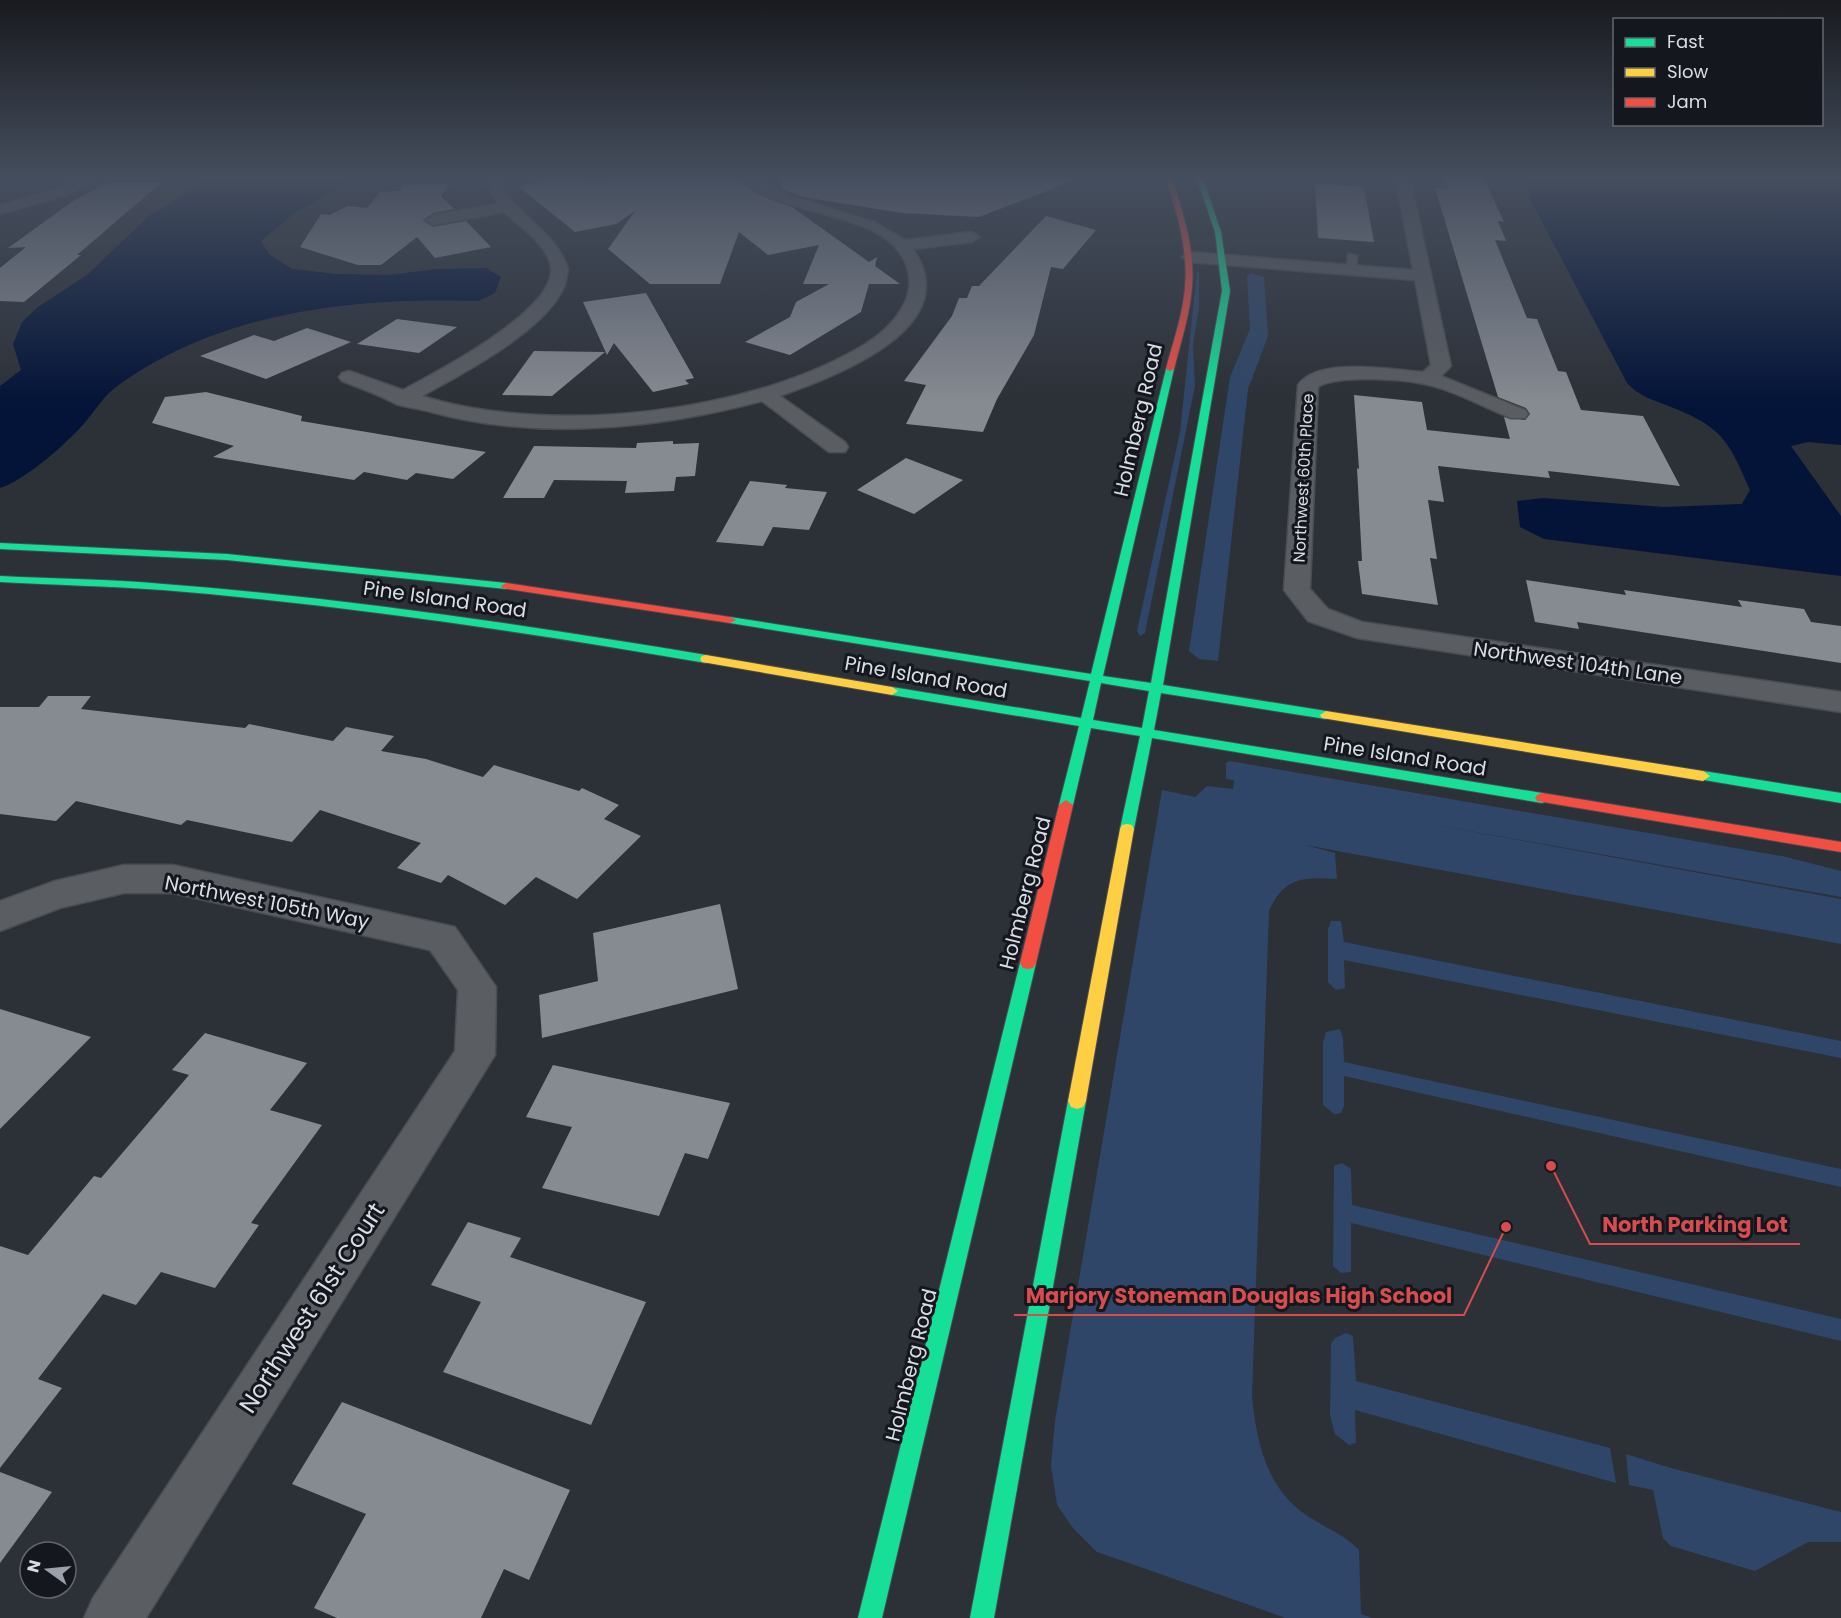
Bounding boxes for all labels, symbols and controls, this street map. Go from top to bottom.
legend [1613,18,1823,126]
text: Fast [1667,29,1704,54]
text: Slow [1667,59,1709,84]
text: Jam [1667,89,1707,114]
street label: Holmberg Road [1107,341,1169,499]
street label: Northwest 60th Place [1288,393,1319,563]
street label: Pine Island Road [362,574,528,624]
street label: Northwest 104th Lane [1472,634,1684,692]
street label: Pine Island Road [843,649,1009,705]
street label: Pine Island Road [1322,729,1488,783]
street label: Holmberg Road [992,814,1058,972]
street label: Northwest 105th Way [162,868,372,936]
street label: Northwest 61st Court [231,1196,392,1419]
callout: North Parking Lot [1590,1205,1800,1244]
text: North Parking Lot [1602,1210,1788,1239]
callout: Marjory Stoneman Douglas High School [1014,1276,1464,1315]
text: Marjory Stoneman Douglas High School [1026,1281,1452,1310]
street label: Holmberg Road [878,1286,944,1444]
north arrow [18,1540,78,1600]
text: N [21,1557,47,1575]

